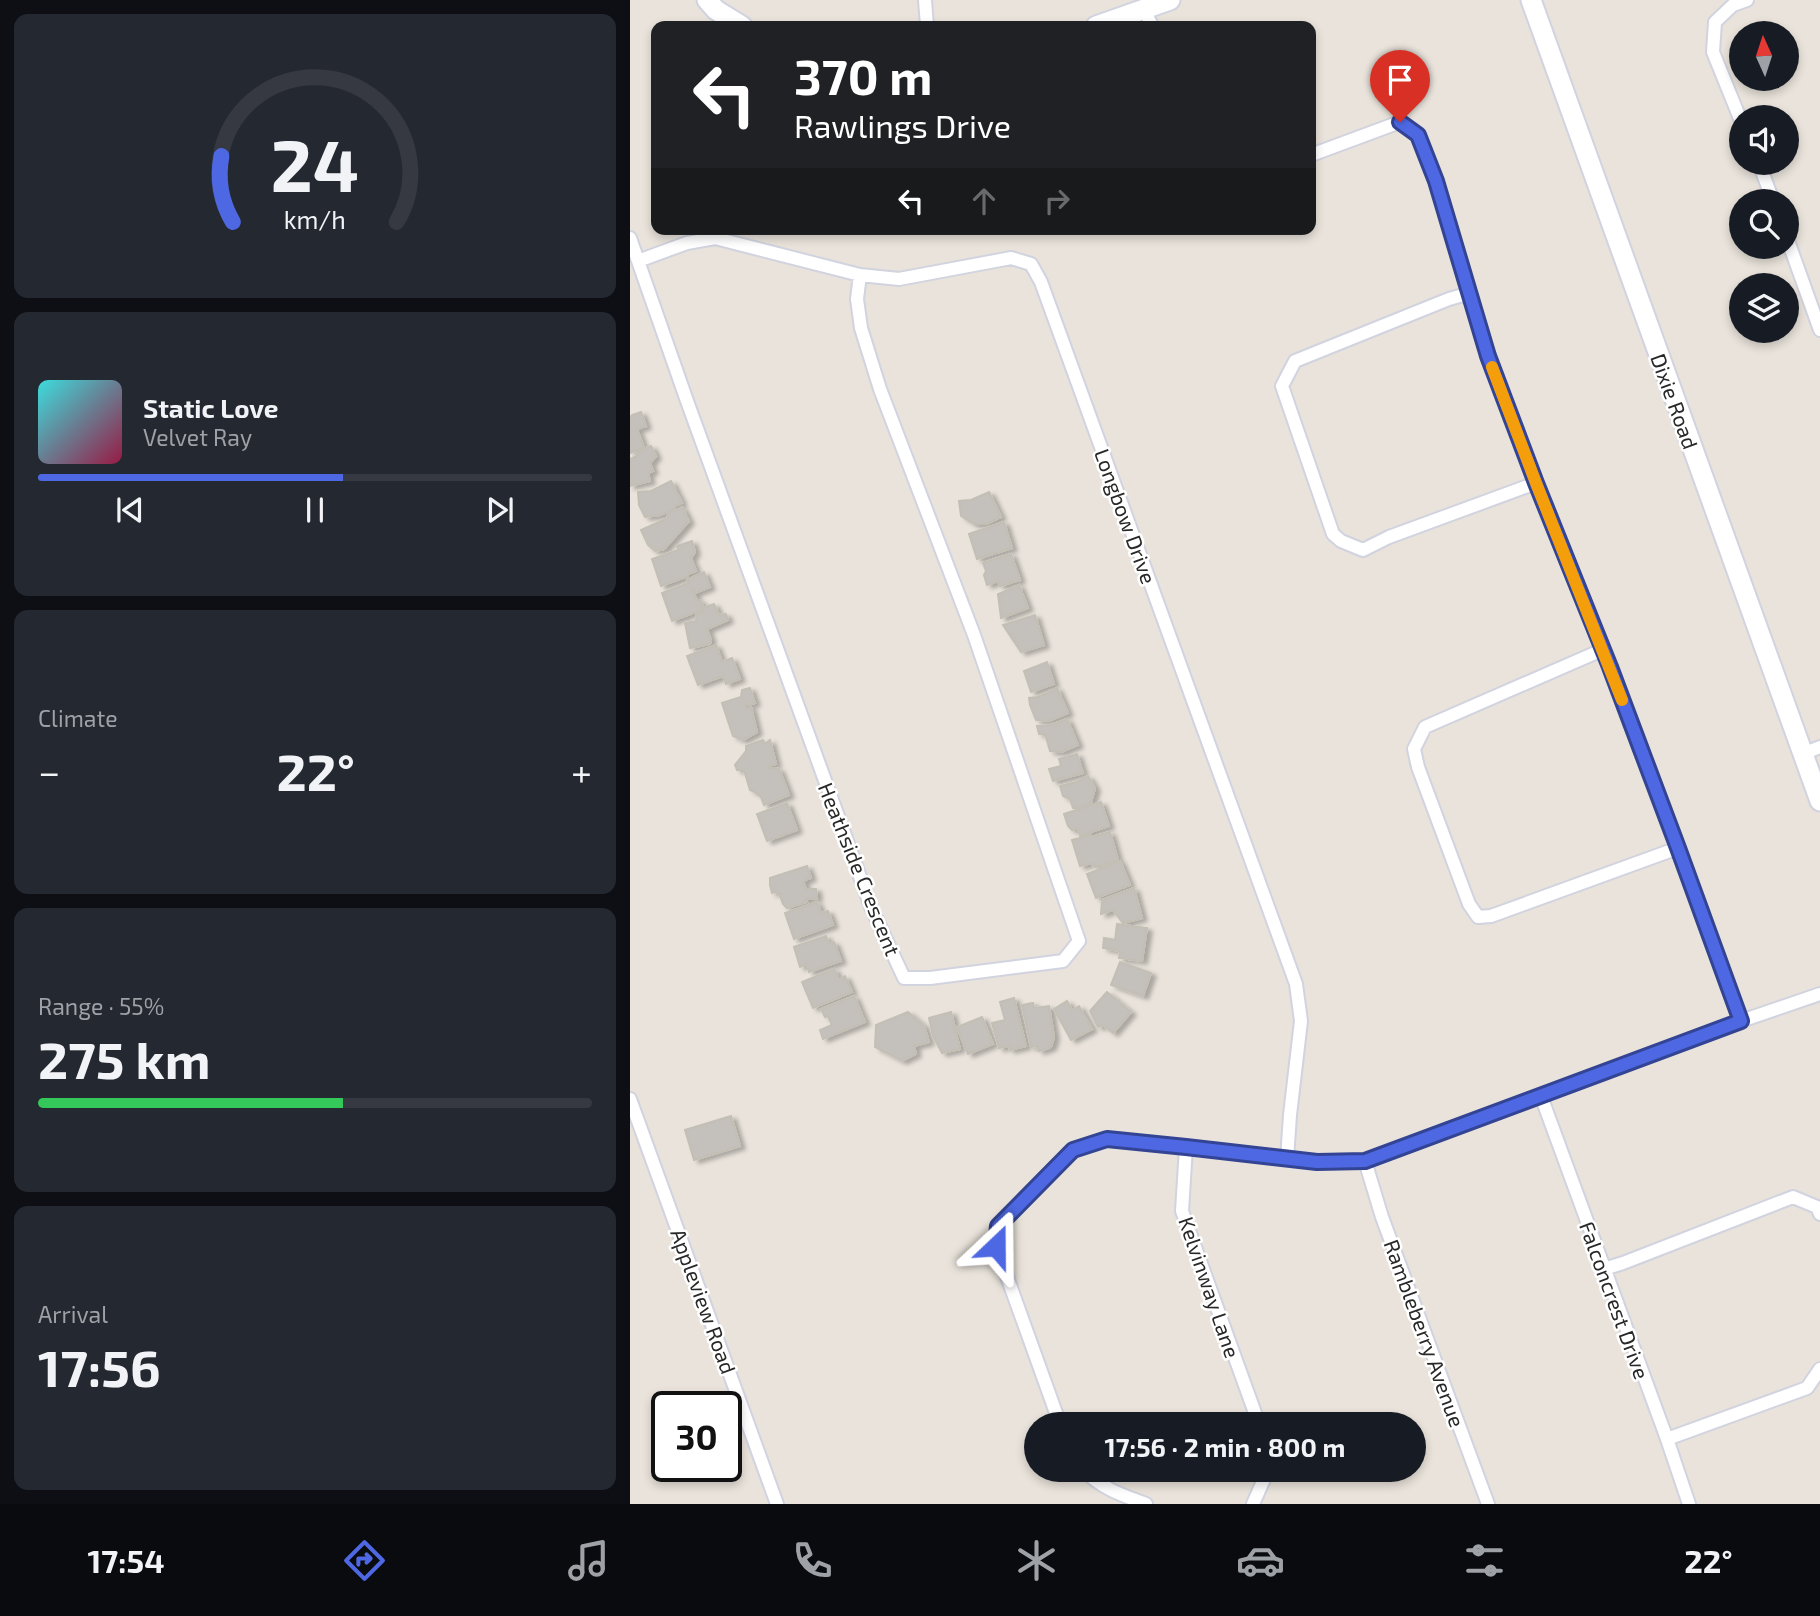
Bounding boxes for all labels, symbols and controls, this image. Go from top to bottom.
north arrow [1729,21,1799,91]
map controls [1729,21,1799,343]
text: 370 m [794,46,932,105]
icon: left [679,49,770,140]
pin [1370,50,1430,122]
icon: arrive [1381,61,1419,99]
button: sound [1729,105,1799,175]
text: Rawlings Drive [794,106,1011,144]
text: 24 [271,119,359,207]
icon: left [892,182,930,220]
icon: ahead [965,182,1003,220]
icon: right [1038,182,1076,220]
button: search [1729,189,1799,259]
text: km/h [284,204,346,234]
button: layers [1729,273,1799,343]
street label: Dixie Road [1646,350,1704,452]
text: Static Love [143,392,279,423]
text: Velvet Ray [143,423,252,451]
street label: Longbow Drive [1090,445,1162,587]
icon: previous [111,491,149,529]
icon: pause [296,491,334,529]
icon: next [481,491,519,529]
text: Climate [38,704,118,732]
text: 22° [276,739,355,801]
text: − [38,748,60,794]
text: + [571,748,592,794]
street label: Heathside Crescent [814,779,906,959]
text: Range · 55% [38,992,164,1020]
text: 275 km [38,1027,210,1089]
position arrow [959,1209,1033,1283]
street label: Kelvinway Lane [1174,1213,1246,1361]
street label: Falconcrest Drive [1575,1218,1655,1382]
street label: Appleview Road [666,1225,742,1377]
street label: Rambleberry Avenue [1379,1236,1471,1430]
text: Arrival [38,1300,108,1328]
text: 17:56 [38,1335,161,1397]
speed limit sign: 30 [651,1391,742,1482]
text: 17:56 · 2 min · 800 m [1105,1431,1345,1462]
icon: directions [340,1536,389,1585]
icon: music [564,1536,613,1585]
icon: phone [788,1536,837,1585]
icon: climate [1012,1536,1061,1585]
icon: car [1236,1536,1285,1585]
icon: filters [1460,1536,1509,1585]
text: 17:54 [88,1541,165,1579]
text: 22° [1684,1541,1732,1579]

